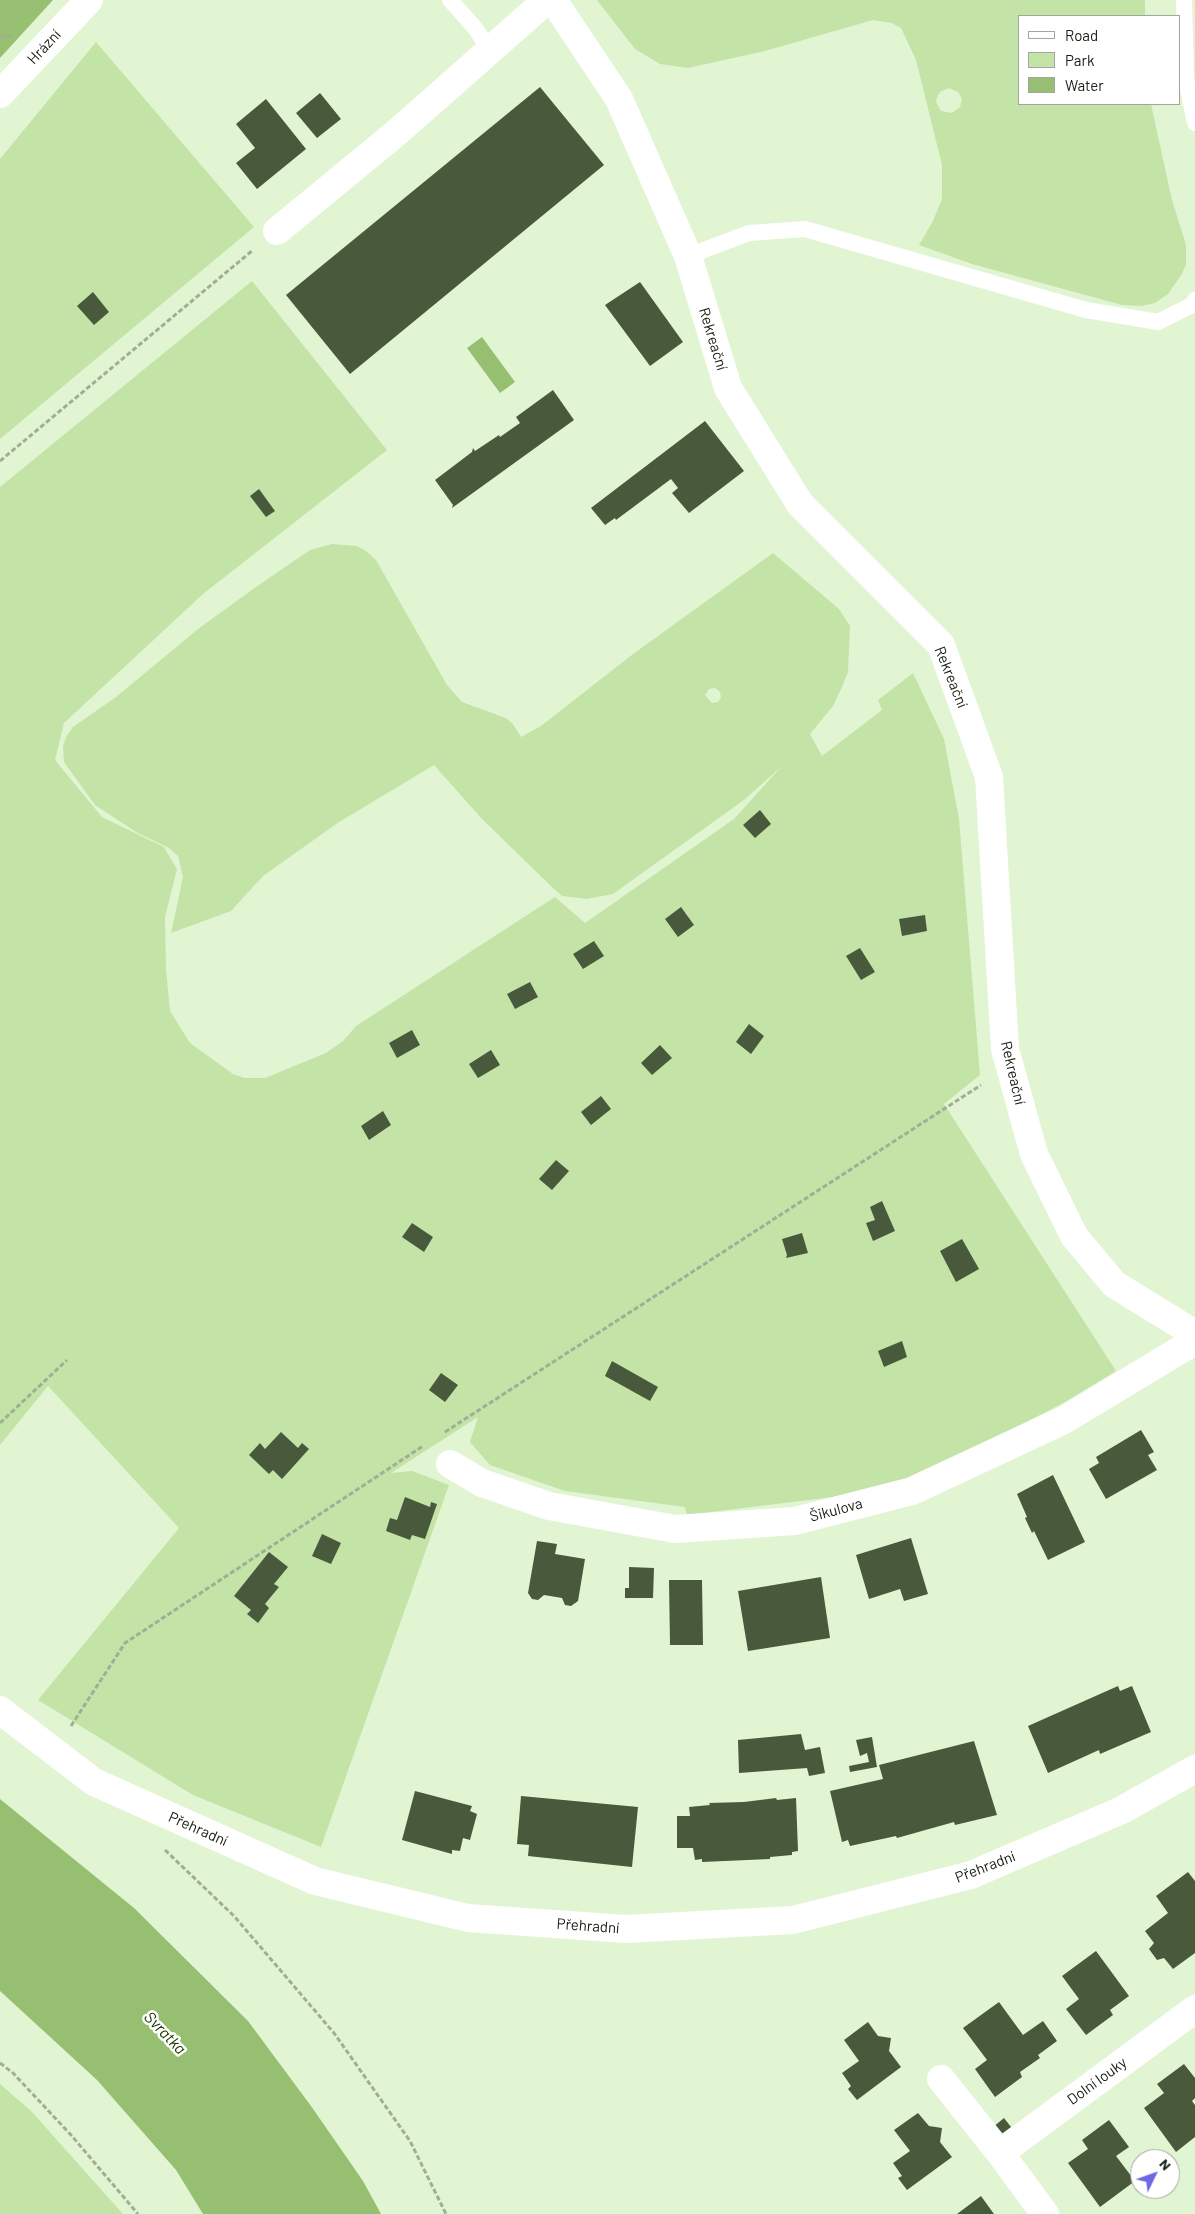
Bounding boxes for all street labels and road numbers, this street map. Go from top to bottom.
street label: Hrázní [23,26,65,68]
street label: Rekreační [695,305,731,373]
street label: Rekreační [931,644,971,710]
street label: Rekreační [997,1039,1029,1107]
street label: Šikulova [808,1494,864,1526]
street label: Přehradní [166,1808,230,1850]
street label: Přehradní [952,1847,1018,1887]
street label: Přehradní [556,1915,620,1937]
street label: Dolní louky [1064,2053,1130,2109]

